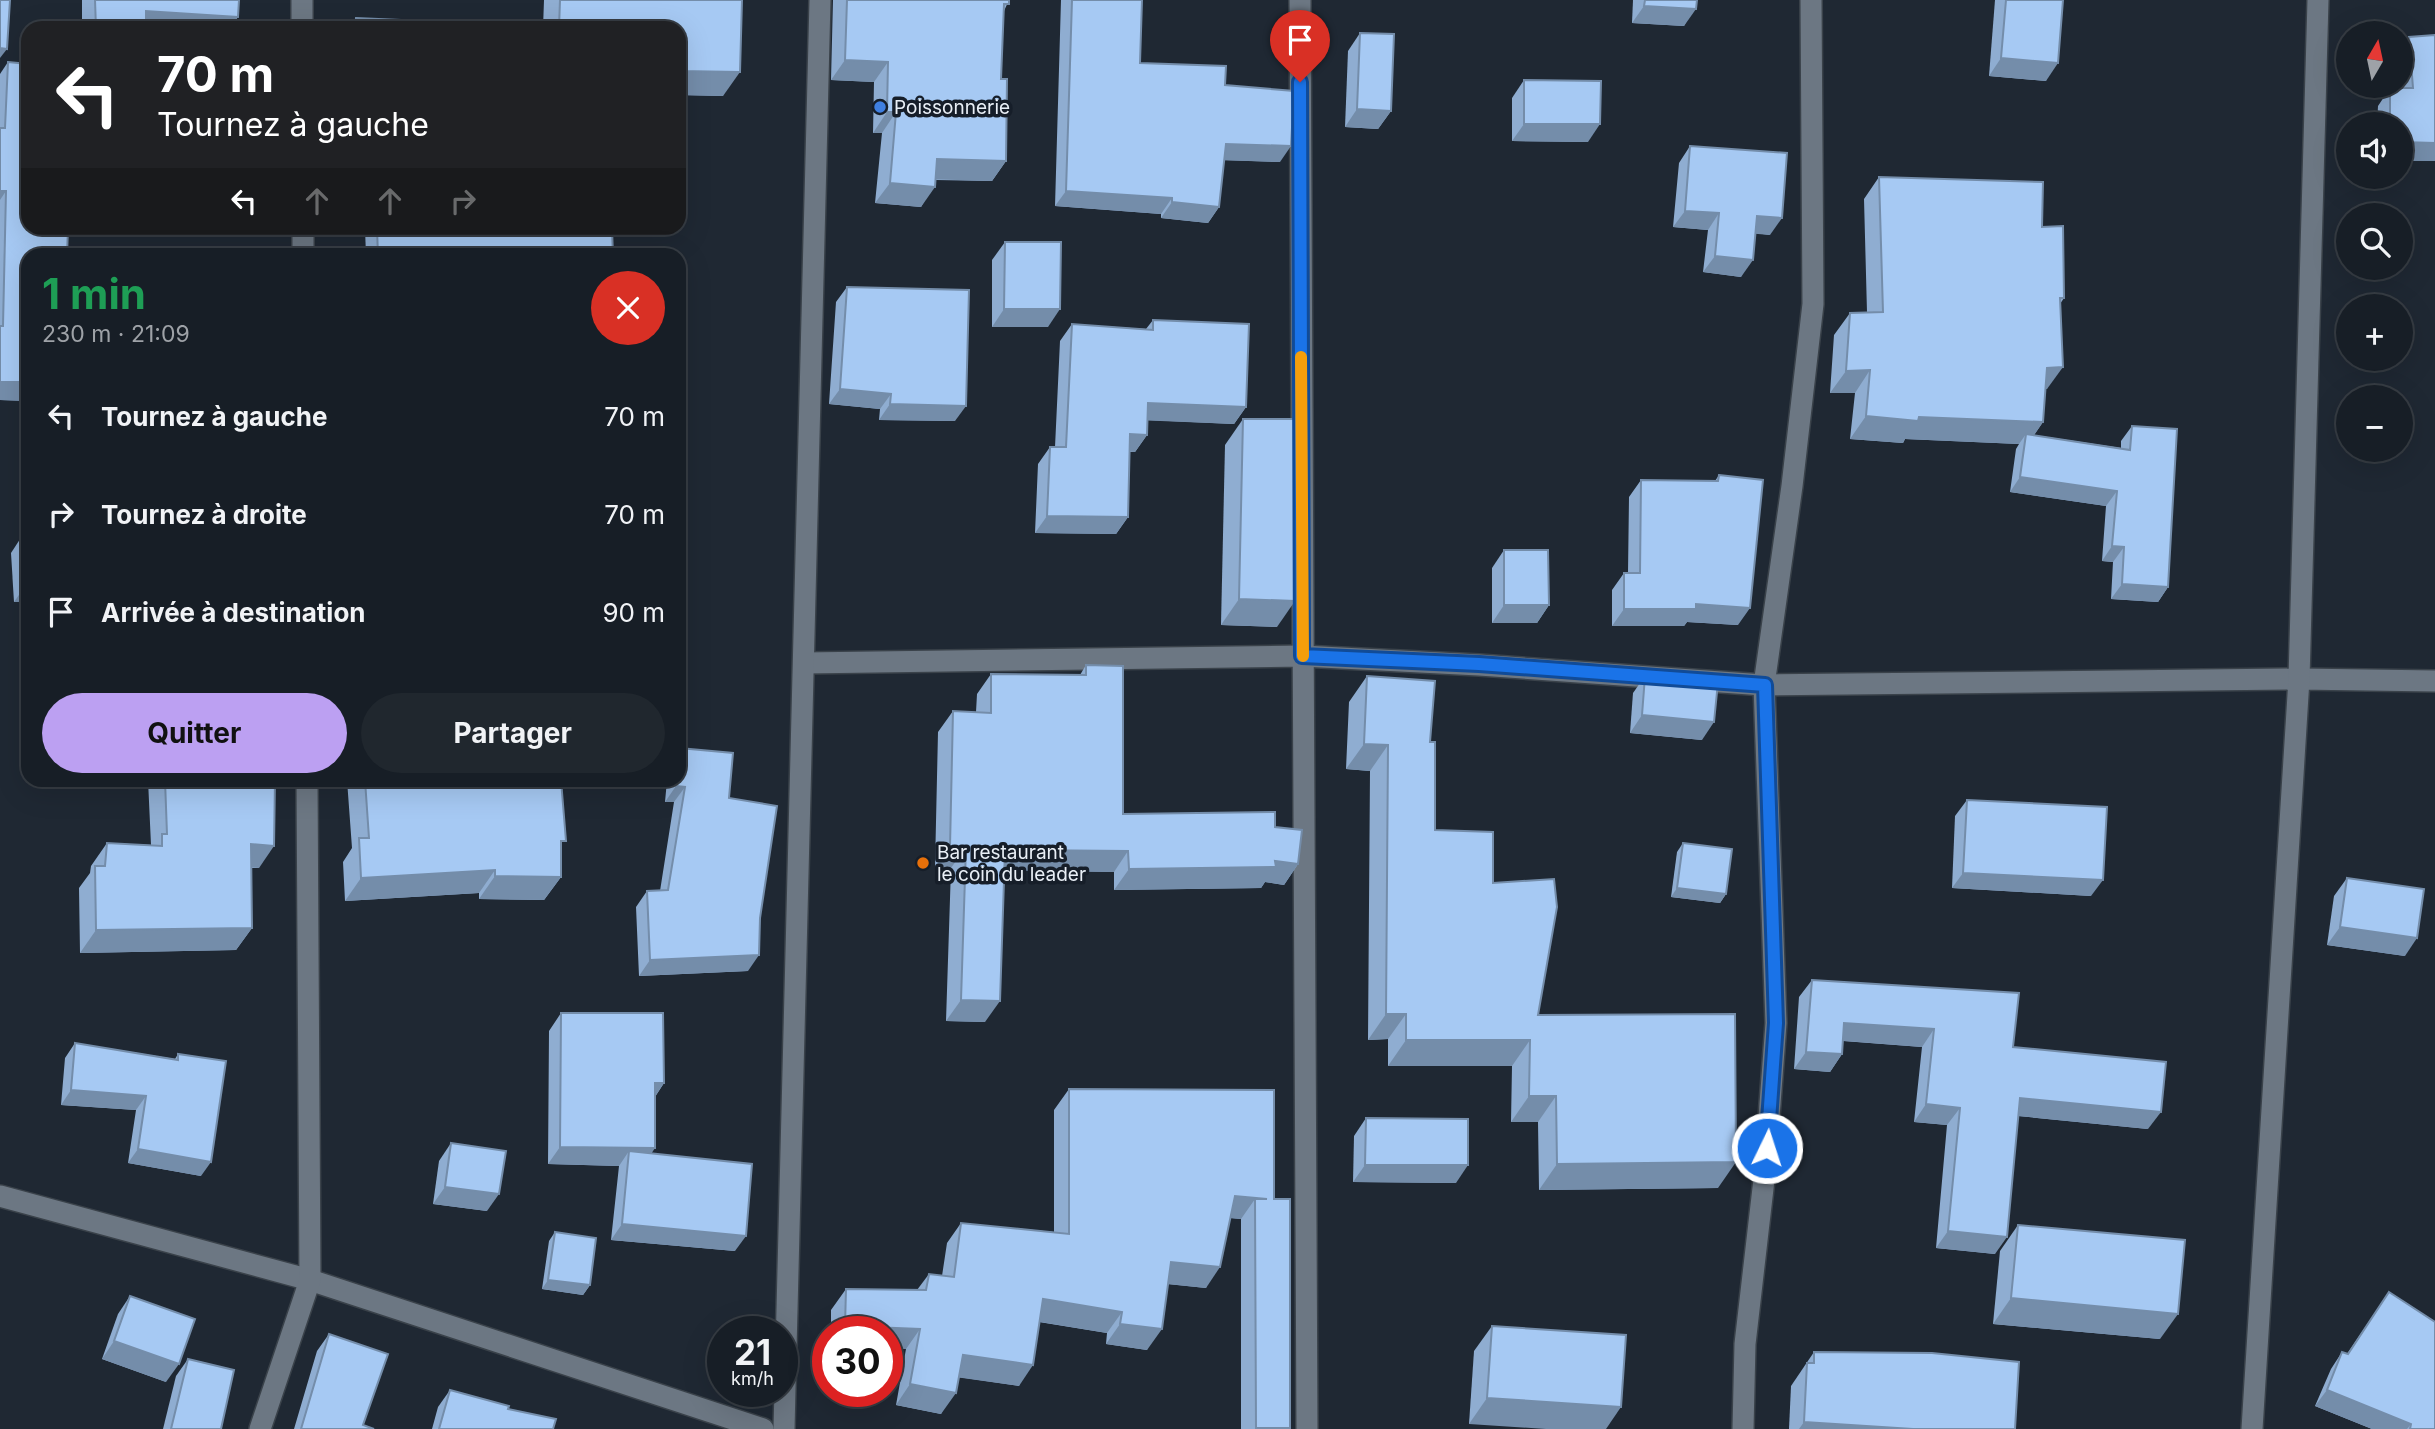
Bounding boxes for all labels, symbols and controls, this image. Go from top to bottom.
pin [1270,10,1330,82]
icon: arrive [1281,21,1319,59]
north arrow [2336,21,2413,98]
map controls [2336,21,2413,462]
text: 70 m [157,45,274,104]
icon: left [42,49,133,140]
place label: Poissonnerie [894,96,1010,119]
marker: Poissonnerie [872,99,888,115]
text: Tournez à gauche [157,105,429,144]
button: sound [2336,112,2413,189]
icon: left [225,182,263,220]
icon: ahead [298,182,336,220]
icon: ahead [371,182,409,220]
icon: right [444,182,482,220]
button: search [2336,203,2413,280]
text: 1 min [42,268,146,319]
button: close [591,271,665,345]
button: + [2336,294,2413,371]
text: 230 m · 21:09 [42,320,190,348]
button: − [2336,385,2413,462]
icon: left [42,397,80,435]
text: Tournez à gauche [101,401,327,432]
text: 70 m [604,401,665,432]
icon: right [42,495,80,533]
text: Tournez à droite [101,499,307,530]
text: 70 m [604,499,665,530]
icon: arrive [42,593,80,631]
text: Arrivée à destination [101,597,366,628]
text: 90 m [602,597,665,628]
button: Quitter [42,693,347,773]
button: Partager [361,693,665,773]
place label: Bar restaurant le coin du leader [937,841,1086,886]
marker: Bar restaurant le coin du leader [915,855,931,871]
position arrow [1730,1111,1804,1185]
speed limit sign: 30 [812,1316,903,1407]
text: 21 [734,1331,771,1373]
text: km/h [731,1368,774,1389]

